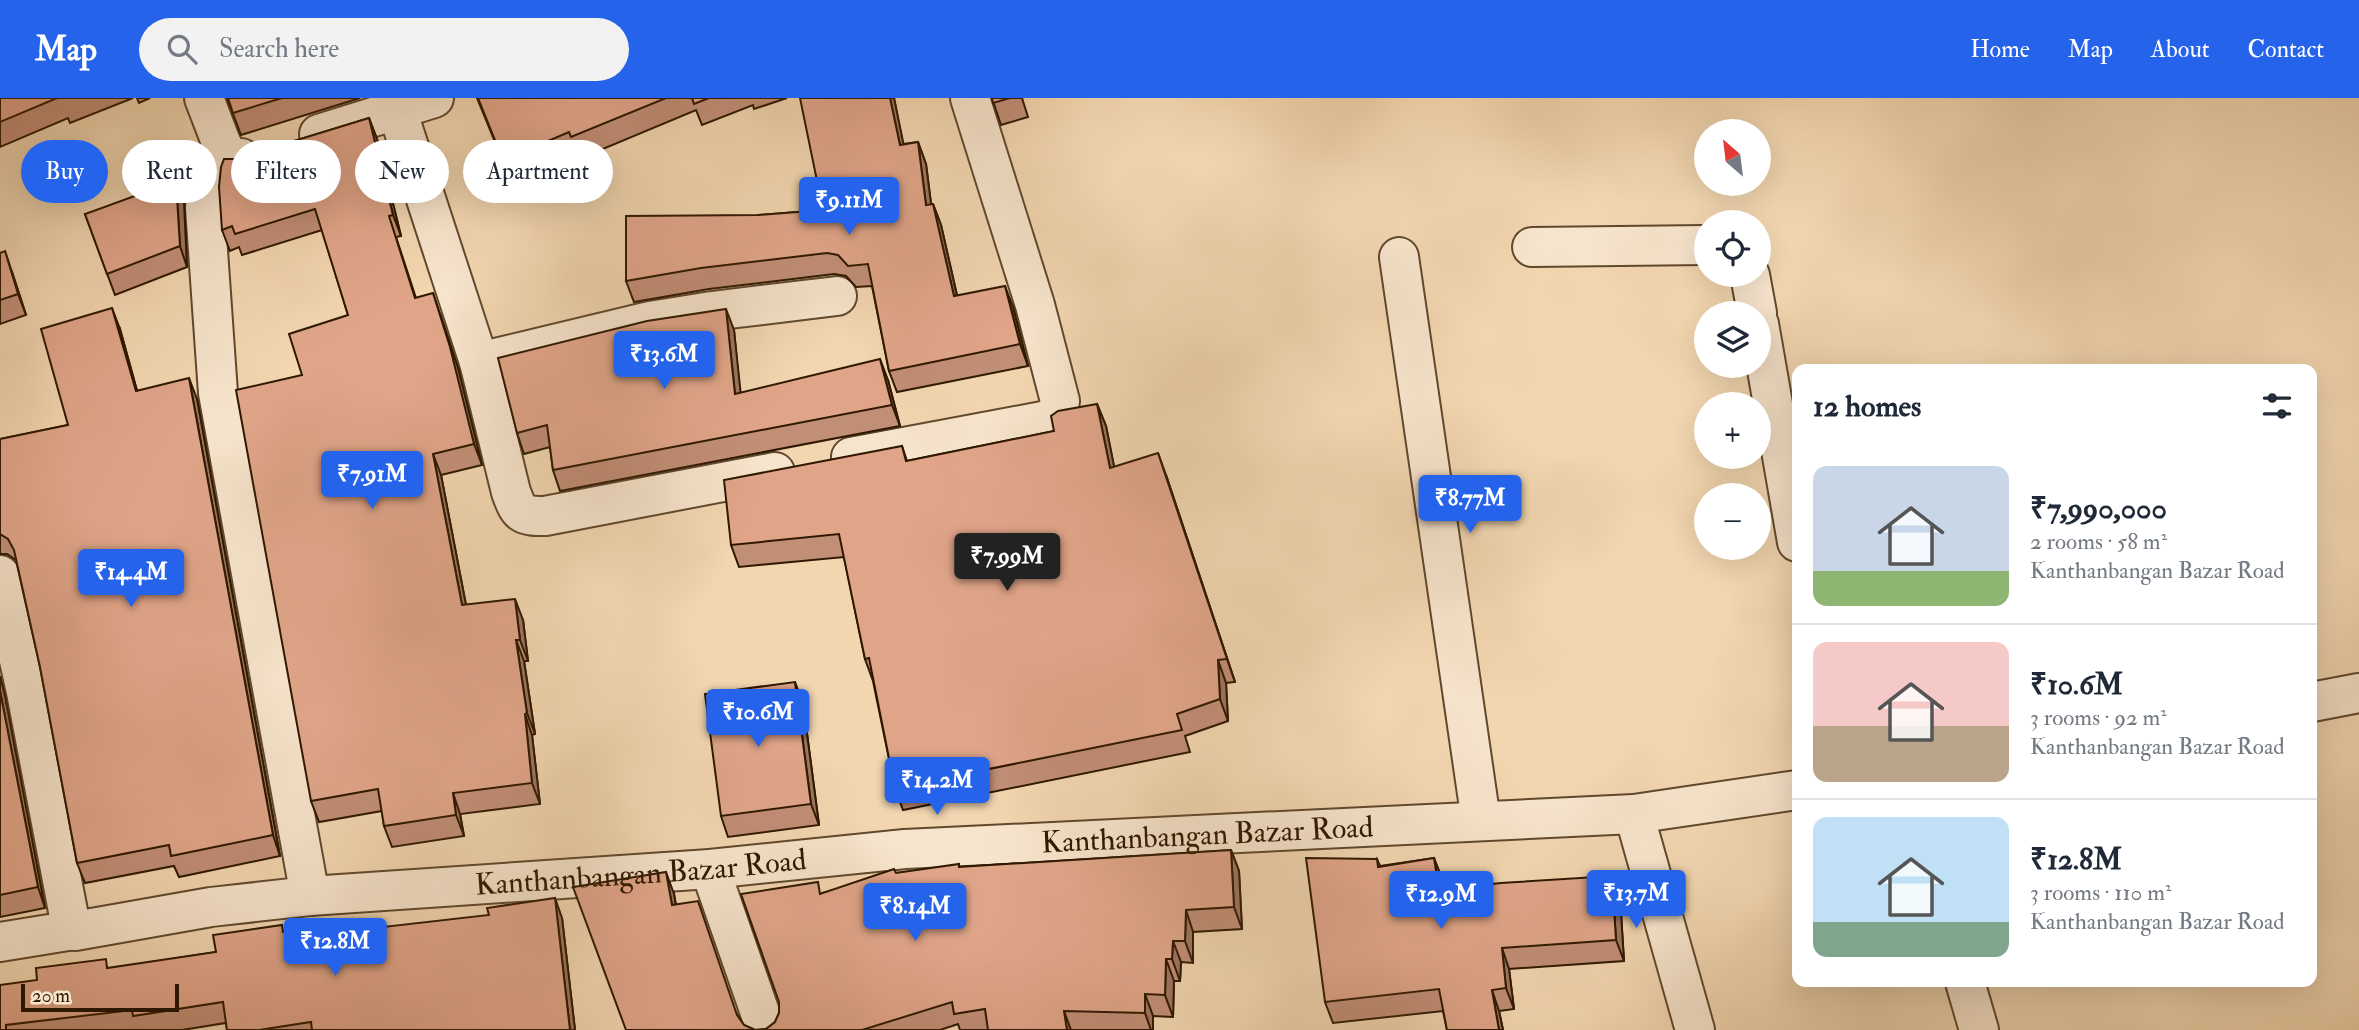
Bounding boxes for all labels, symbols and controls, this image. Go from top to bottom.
search box [139,18,629,81]
text: Map [35,29,97,70]
icon: search [163,30,201,68]
text: Search here [219,33,339,65]
text: Home [1970,34,2030,65]
text: Map [2068,34,2113,65]
text: About [2151,34,2210,65]
text: Contact [2248,34,2324,65]
north arrow [1694,119,1771,196]
map controls [1694,119,1771,560]
chip: Buy [21,140,108,203]
chip: Rent [122,140,217,203]
chip: Filters [231,140,341,203]
chip: New [355,140,449,203]
chip: Apartment [463,140,613,203]
pin: ₹9.11M [792,178,906,237]
text: ₹9.11M [815,185,883,214]
button: locate [1694,210,1771,287]
button: layers [1694,301,1771,378]
pin: ₹13.6M [607,331,721,391]
text: ₹13.6M [630,339,698,368]
icon: filters [2258,387,2296,425]
text: 12 homes [1813,388,1921,425]
button: + [1694,392,1771,469]
pin: ₹7.91M [315,452,429,511]
text: ₹7.91M [337,459,407,488]
pin: ₹8.77M [1413,476,1527,535]
text: ₹8.77M [1435,483,1505,512]
button: − [1694,483,1771,560]
text: ₹7,990,000 [2030,490,2167,527]
icon: home [1869,494,1953,578]
text: 2 rooms · 58 m² [2030,527,2167,556]
pin: ₹7.99M [950,533,1064,593]
text: ₹7.99M [970,541,1044,570]
pin: ₹14.4M [74,550,188,609]
text: Kanthanbangan Bazar Road [2030,556,2285,585]
text: ₹14.4M [94,557,168,586]
text: ₹10.6M [2030,666,2123,703]
icon: home [1869,670,1953,754]
pin: ₹10.6M [701,690,815,749]
text: ₹10.6M [722,697,794,726]
text: 3 rooms · 92 m² [2030,703,2167,732]
text: Kanthanbangan Bazar Road [2030,732,2285,761]
pin: ₹14.2M [880,758,994,817]
text: ₹14.2M [901,765,973,794]
street label: Kanthanbangan Bazar Road [1040,808,1374,861]
street label: Kanthanbangan Bazar Road [474,841,808,903]
text: ₹12.8M [2030,841,2122,878]
icon: home [1869,845,1953,929]
pin: ₹13.7M [1579,870,1693,930]
pin: ₹12.9M [1384,872,1498,931]
text: ₹13.7M [1603,878,1669,907]
text: 3 rooms · 110 m² [2030,878,2171,907]
text: ₹12.9M [1405,879,1477,908]
pin: ₹8.14M [858,884,972,943]
text: ₹8.14M [879,891,951,920]
text: Kanthanbangan Bazar Road [2030,907,2285,936]
pin: ₹12.8M [278,918,392,978]
text: ₹12.8M [300,926,370,955]
scale bar [21,981,178,1013]
text: 20 m [32,984,70,1008]

